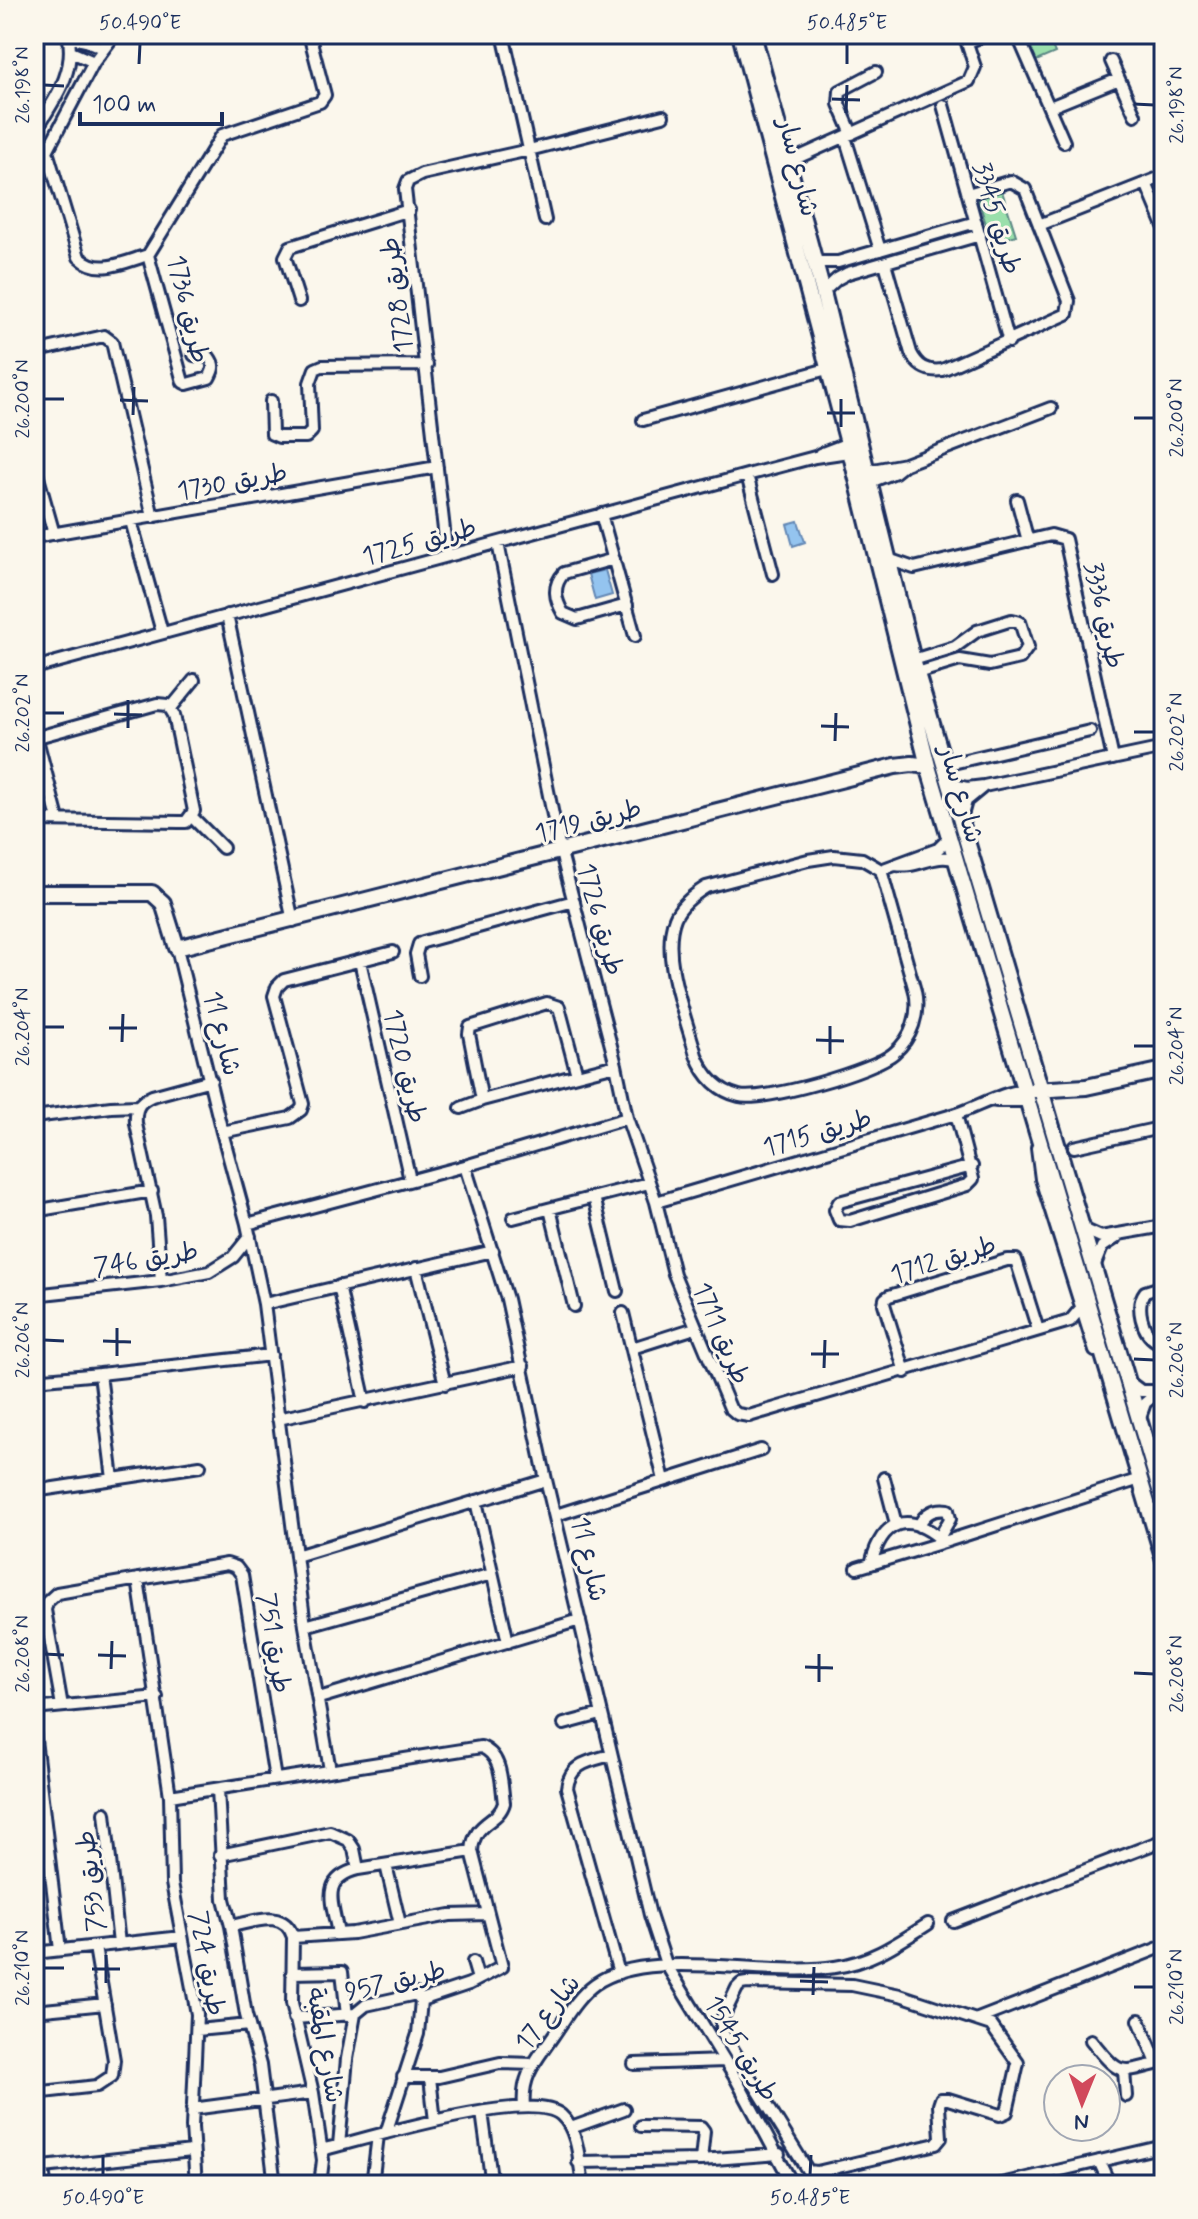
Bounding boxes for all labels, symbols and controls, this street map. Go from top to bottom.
text: 50.490°E [99,10,181,37]
text: 50.485°E [807,10,887,37]
text: 26.198°N [10,46,37,124]
text: 26.198°N [1164,66,1191,144]
scale bar [80,76,222,126]
text: 100 m [92,90,156,121]
street label: شارع سار [768,113,826,220]
street label: طريق 3345 [964,158,1028,279]
street label: طريق 1728 [374,235,422,355]
street label: طريق 1736 [158,252,216,367]
text: 26.200°N [10,360,37,438]
text: 26.200°N [1164,379,1191,457]
street label: طريق 1730 [175,457,290,509]
street label: طريق 1725 [358,511,481,575]
street label: طريق 3336 [1075,559,1131,672]
text: 26.202°N [10,674,37,752]
text: 26.202°N [1164,693,1191,771]
street label: شارع سار [929,740,990,847]
street label: طريق 1719 [531,792,646,852]
street label: طريق 1726 [568,860,630,980]
text: 26.204°N [10,988,37,1066]
street label: شارع 11 [194,988,248,1079]
street label: طريق 1720 [374,1006,434,1127]
text: 26.204°N [1164,1007,1191,1085]
street label: طريق 1715 [759,1102,876,1166]
street label: طريق 1712 [886,1229,1001,1293]
street label: طريق 746 [92,1235,201,1285]
street label: طريق 1711 [683,1277,757,1390]
text: 26.206°N [10,1302,37,1378]
text: 26.206°N [1164,1322,1191,1398]
street label: شارع 11 [562,1514,614,1605]
street label: طريق 751 [248,1591,298,1696]
text: 26.208°N [10,1615,37,1693]
text: 26.208°N [1164,1635,1191,1713]
street label: طريق 753 [70,1828,114,1933]
street label: طريق 724 [180,1908,232,2019]
text: 26.210°N [10,1930,37,2006]
text: 26.210°N [1164,1949,1191,2025]
street label: طريق 957 [342,1954,449,2010]
street label: شارع 17 [508,1968,589,2058]
street label: شارع المقبة [297,1985,351,2106]
street label: طريق 1545 [695,1990,785,2108]
north arrow [1042,2063,1122,2143]
text: N [1074,2107,1089,2135]
text: 50.490°E [62,2185,144,2212]
text: 50.485°E [770,2185,850,2212]

